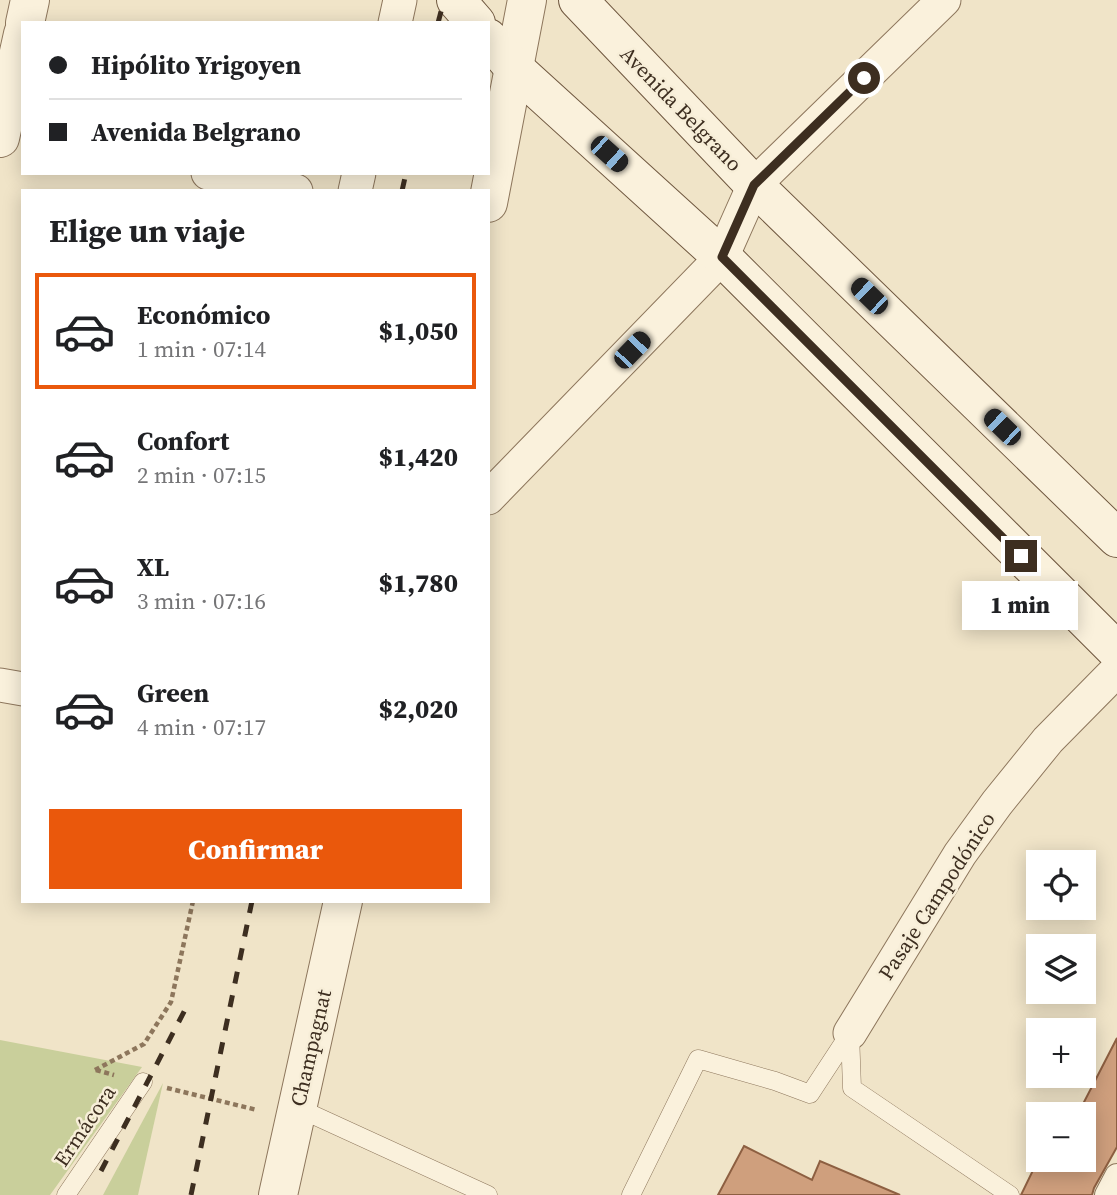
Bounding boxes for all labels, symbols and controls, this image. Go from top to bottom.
street label: Avenida Belgrano [614,40,749,178]
text: Hipólito Yrigoyen [91,47,301,83]
route start [848,62,880,94]
text: Avenida Belgrano [91,114,301,150]
car [587,132,632,176]
text: Elige un viaje [49,209,245,253]
car [847,274,892,318]
text: Económico [137,297,270,333]
icon: car [53,300,116,363]
text: $1,050 [379,313,458,349]
car [610,328,655,372]
text: 1 min · 07:14 [137,333,266,365]
car [980,405,1025,449]
text: Confort [137,423,229,459]
icon: car [53,426,116,489]
text: $1,420 [379,439,458,475]
text: 2 min · 07:15 [137,459,266,491]
route end [1005,540,1037,572]
text: XL [137,549,169,585]
icon: car [53,552,116,615]
text: $1,780 [379,565,458,601]
callout: 1 min [963,580,1079,630]
text: 3 min · 07:16 [137,585,266,617]
text: 1 min [990,589,1050,621]
text: Green [137,675,209,711]
icon: car [53,678,116,741]
text: $2,020 [379,691,458,727]
text: 4 min · 07:17 [137,711,266,743]
street label: Pasaje Campodónico [871,806,1002,985]
button: Confirmar [49,809,462,889]
map controls [1026,850,1096,1172]
button: locate [1026,850,1096,920]
button: layers [1026,934,1096,1004]
street label: Champagnat [283,987,338,1109]
button: + [1026,1018,1096,1088]
street label: Ermácora [47,1079,123,1172]
button: − [1026,1102,1096,1172]

